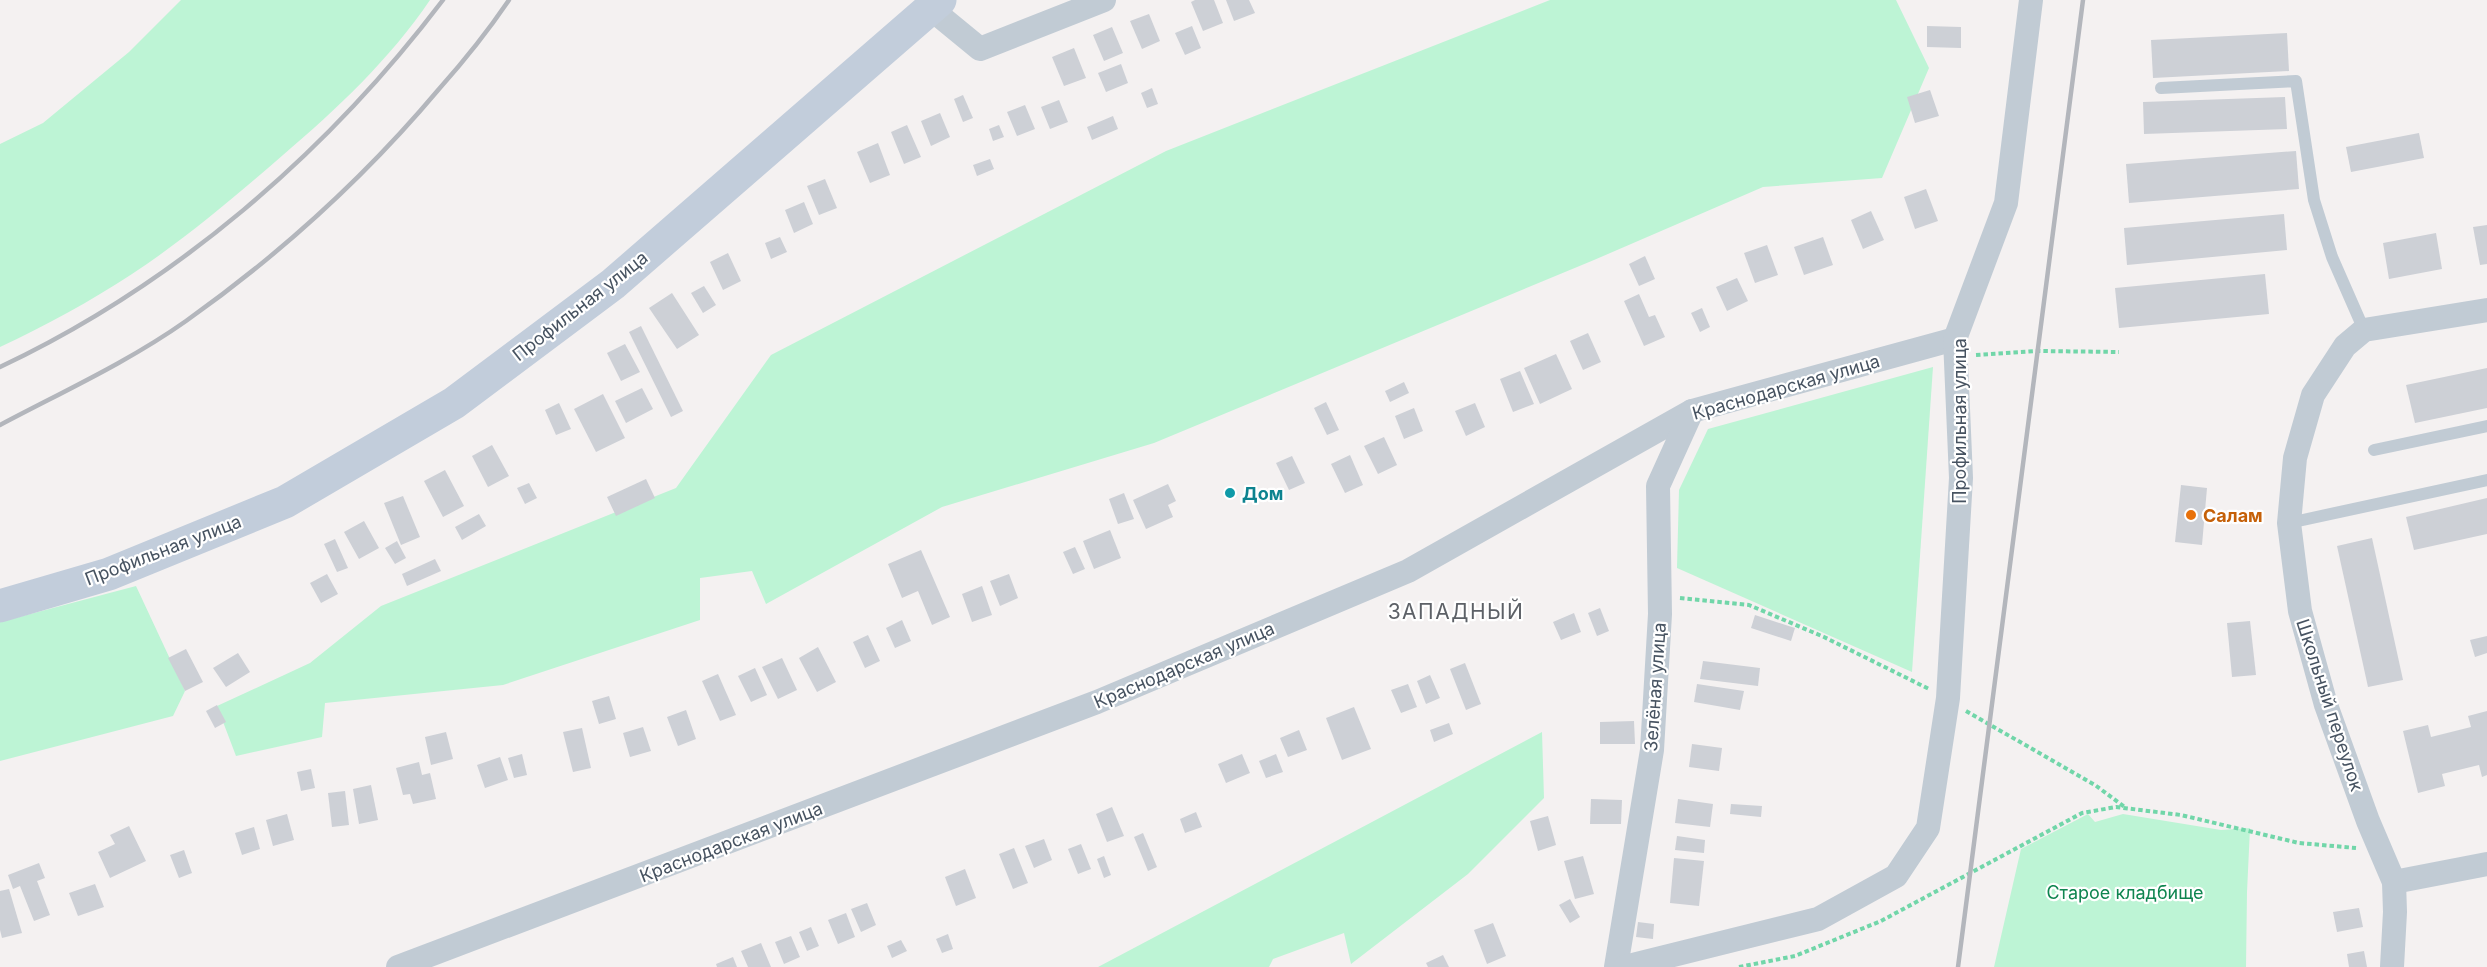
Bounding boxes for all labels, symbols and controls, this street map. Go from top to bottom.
street label: Профильная улица [508,247,652,365]
street label: Профильная улица [1949,338,1970,504]
street label: Краснодарская улица [1690,350,1882,424]
place label: Дом [1242,483,1283,504]
marker: Дом [1223,486,1237,500]
place label: Салам [2203,505,2263,526]
marker: Салам [2184,508,2198,522]
street label: Профильная улица [82,511,244,589]
district label: ЗАПАДНЫЙ [1388,598,1524,624]
street label: Школьный переулок [2292,616,2368,794]
street label: Краснодарская улица [1091,617,1277,713]
street label: Зелёная улица [1640,622,1670,752]
street label: Краснодарская улица [637,797,825,887]
park label: Старое кладбище [2046,882,2204,903]

